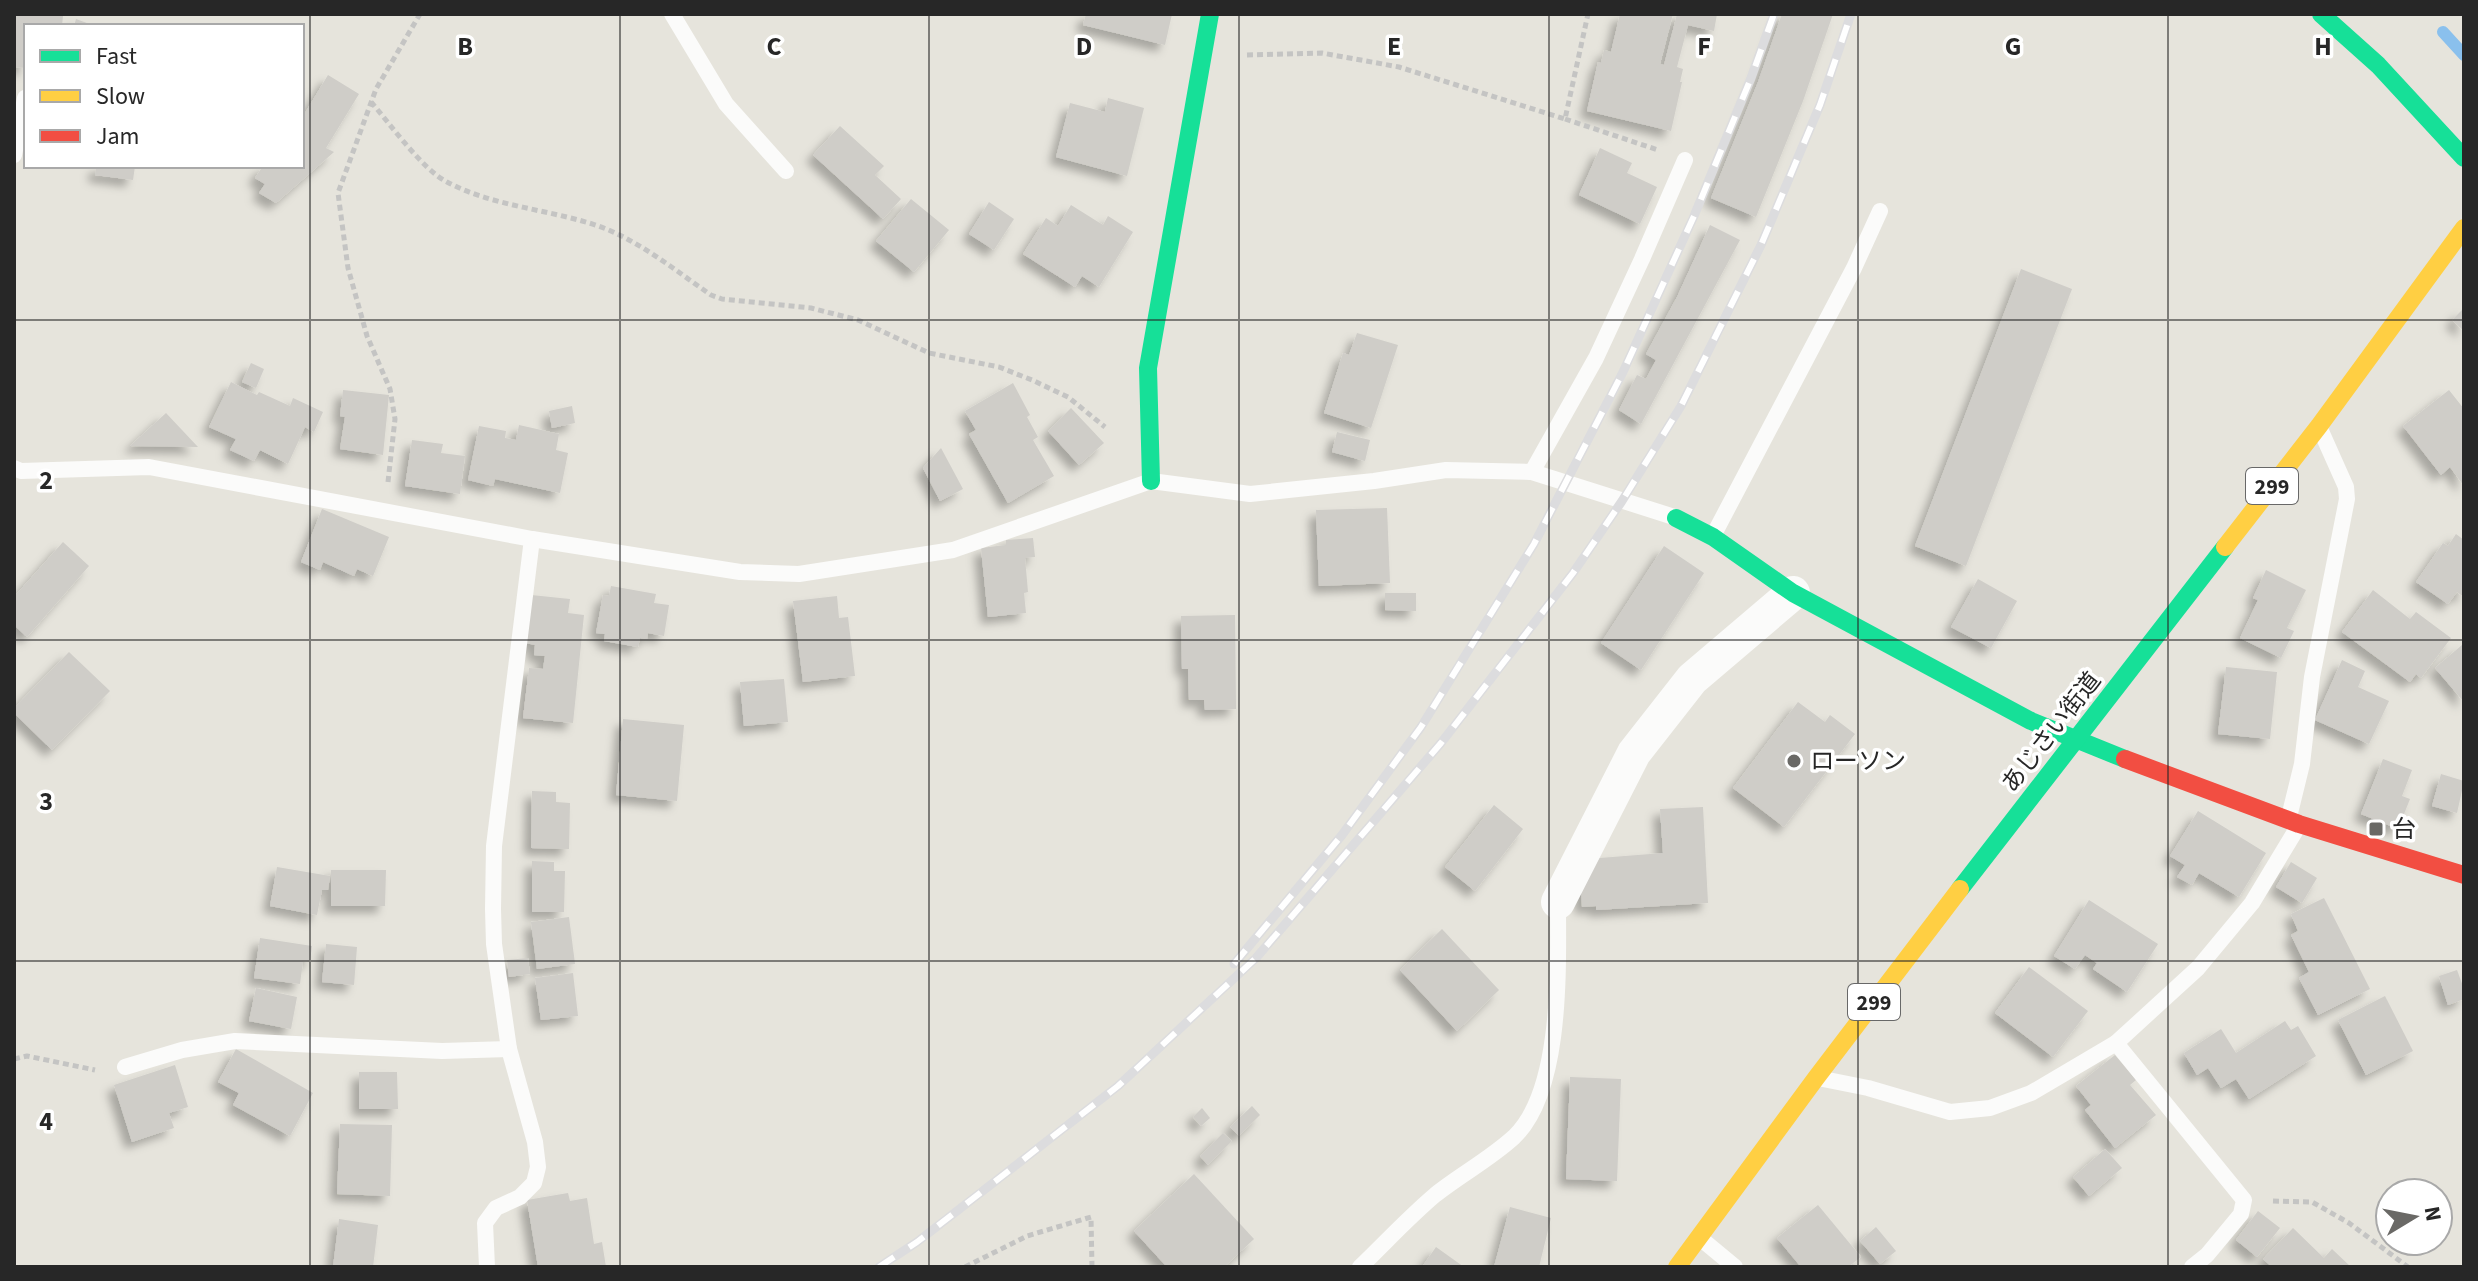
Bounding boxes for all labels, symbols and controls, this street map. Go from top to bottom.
legend [24,24,304,168]
text: B [457,28,473,65]
text: C [766,28,782,65]
text: D [1076,28,1092,65]
text: E [1387,28,1401,65]
text: F [1697,28,1711,65]
text: G [2005,28,2021,65]
text: H [2314,28,2332,65]
text: Fast [96,39,137,74]
text: Slow [96,79,145,114]
text: Jam [96,119,140,154]
text: 2 [39,462,53,499]
road number: 299 [2246,468,2298,504]
street label: あじさい街道 [1993,665,2110,800]
place label: ローソン [1810,744,1906,779]
marker: ローソン [1785,752,1803,770]
text: 3 [39,783,53,820]
place label: 台 [2392,812,2416,847]
marker: 台 [2367,820,2385,838]
road number: 299 [1848,984,1900,1020]
text: 4 [39,1103,53,1140]
north arrow [2374,1177,2454,1257]
text: N [2416,1204,2450,1224]

